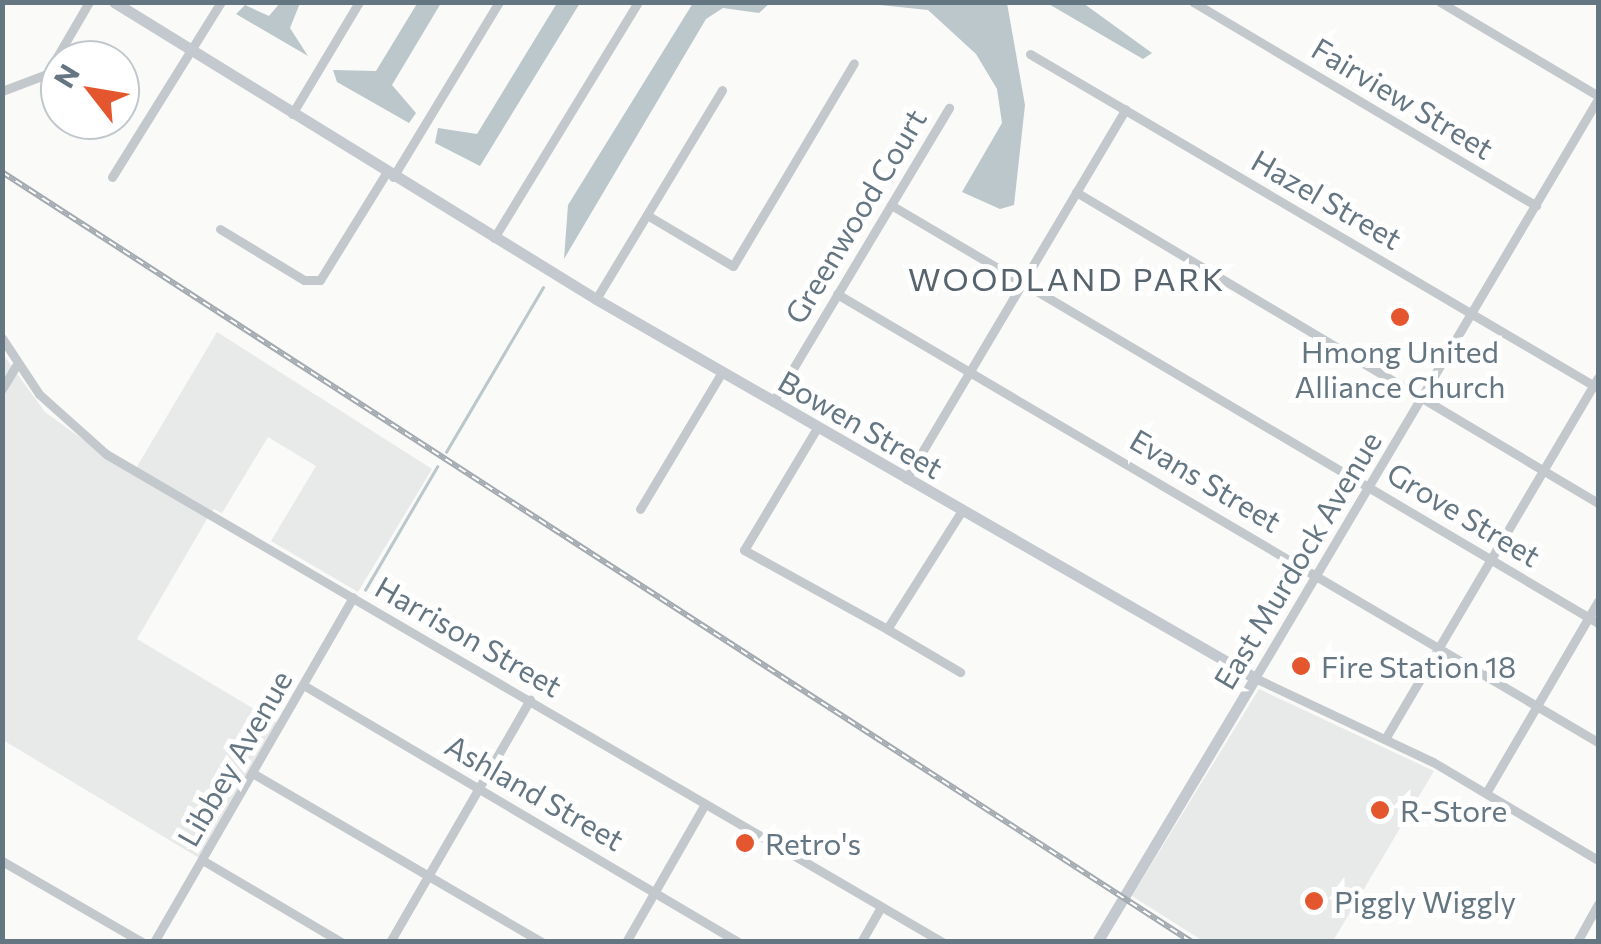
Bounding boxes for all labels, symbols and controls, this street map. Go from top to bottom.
street label: Fairview Street [1306,30,1500,166]
north arrow [40,40,140,140]
text: N [46,58,86,93]
street label: Greenwood Court [777,102,933,330]
street label: Hazel Street [1246,142,1408,256]
district label: WOODLAND PARK [908,259,1226,297]
marker: Hmong United Alliance Church [1389,306,1411,328]
place label: Hmong United Alliance Church [1295,333,1505,404]
street label: Bowen Street [772,362,950,486]
street label: Evans Street [1124,421,1288,539]
street label: East Murdock Avenue [1206,425,1388,695]
street label: Grove Street [1381,454,1547,574]
street label: Harrison Street [369,568,569,704]
place label: Fire Station 18 [1321,648,1516,684]
marker: Fire Station 18 [1290,655,1312,677]
street label: Libbey Avenue [169,664,299,852]
street label: Ashland Street [439,726,631,858]
place label: R-Store [1400,792,1507,828]
marker: R-Store [1369,799,1391,821]
place label: Retro's [765,825,861,861]
marker: Retro's [734,832,756,854]
place label: Piggly Wiggly [1334,883,1516,919]
marker: Piggly Wiggly [1303,890,1325,912]

